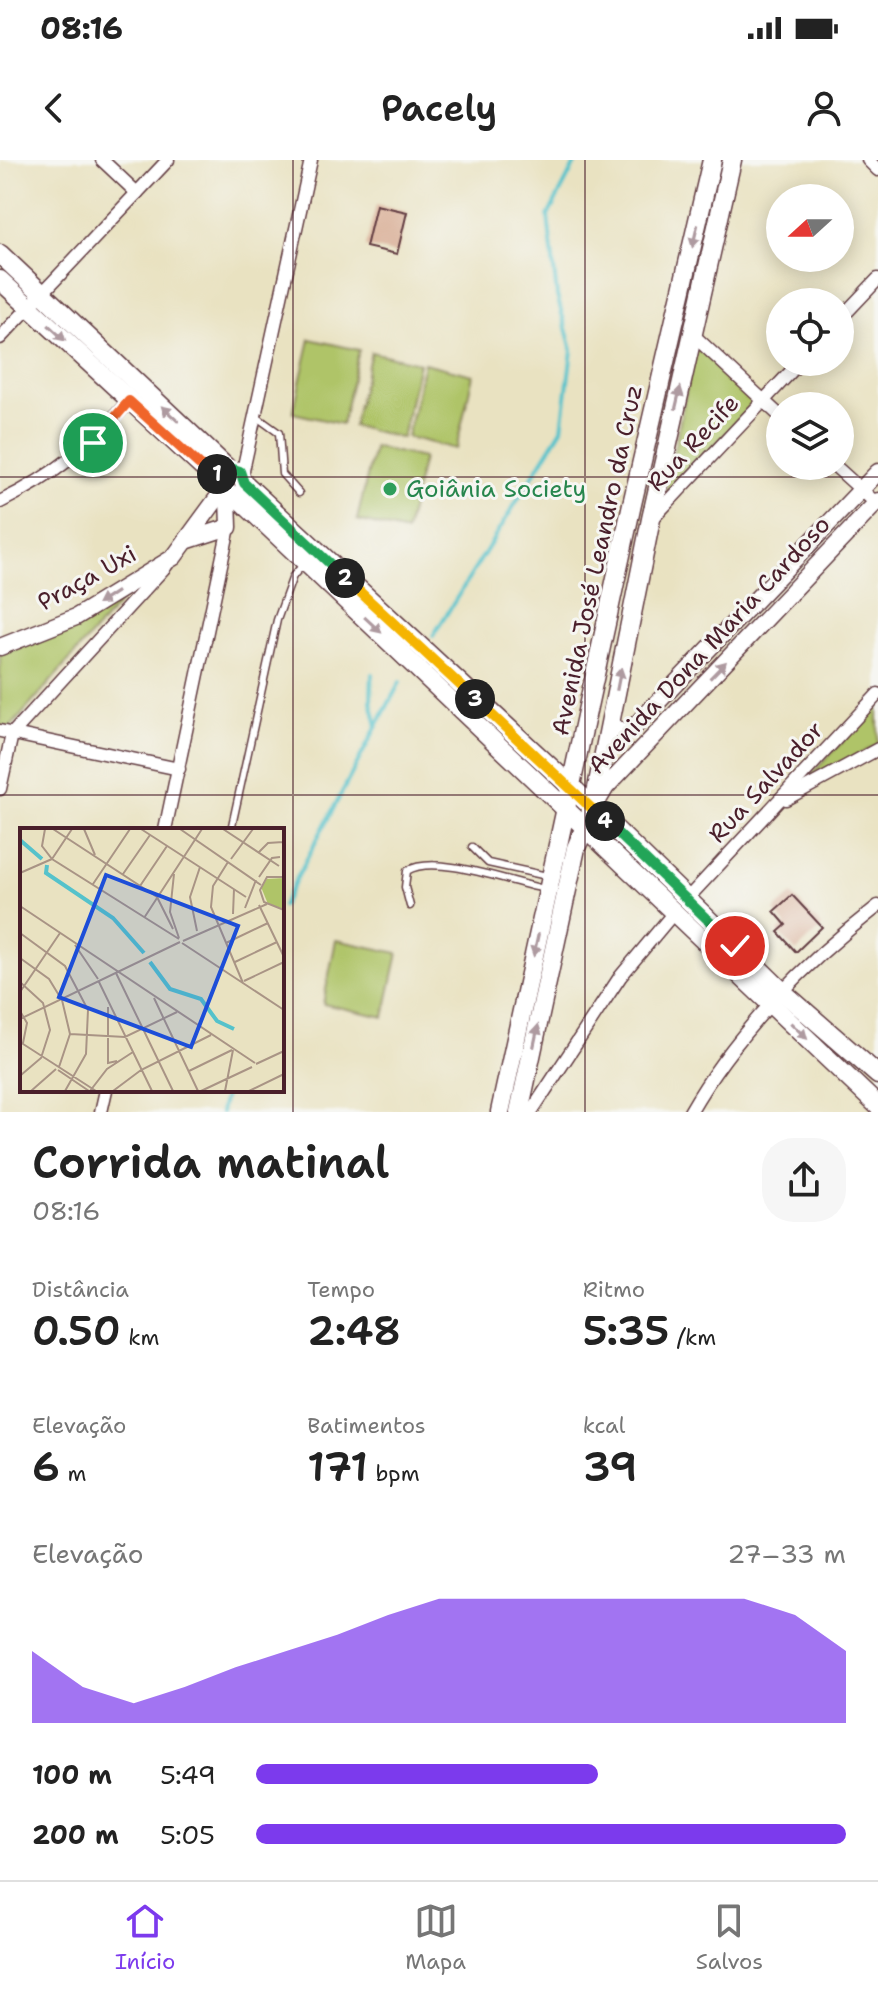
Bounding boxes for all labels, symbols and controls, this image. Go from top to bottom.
text: 08:16 [40,8,123,49]
text: Pacely [381,84,497,133]
icon: back [32,86,76,130]
icon: person [802,86,846,130]
north arrow [766,184,854,272]
map controls [766,184,854,480]
one-way arrow [688,224,701,249]
button: locate [766,288,854,376]
one-way arrow [47,324,66,342]
street label: Avenida José Leandro da Cruz [544,382,650,738]
one-way arrow [672,385,685,410]
street label: Rua Recife [640,388,746,498]
button: layers [766,392,854,480]
one-way arrow [160,405,179,423]
pin [59,409,127,477]
icon: arrive [71,421,115,465]
pin: 1 [197,454,237,494]
text: 1 [212,459,222,488]
place label: Goiânia Society [406,473,586,505]
marker: Goiânia Society [381,480,399,498]
street label: Avenida Dona Maria Cardoso [581,509,837,781]
street label: Praça Uxi [32,538,142,618]
pin: 2 [325,558,365,598]
text: 2 [337,563,353,592]
one-way arrow [96,590,118,604]
one-way arrow [363,616,382,634]
one-way arrow [708,661,726,680]
one-way arrow [613,667,626,692]
pin: 3 [455,679,495,719]
text: 3 [467,684,483,713]
street label: Rua Salvador [701,714,831,850]
pin: 4 [585,801,625,841]
text: 4 [597,806,613,835]
inset map [20,828,284,1092]
pin [701,912,769,980]
icon: check [713,924,757,968]
one-way arrow [529,933,542,958]
one-way arrow [790,1022,809,1040]
one-way arrow [530,1023,543,1048]
text: Corrida matinal [32,1133,389,1192]
button: share [762,1138,846,1222]
text: 08:16 [32,1193,101,1228]
text: Distância [32,1275,129,1304]
text: Tempo [307,1275,375,1304]
text: Ritmo [583,1275,645,1304]
text: 0.50 [32,1304,121,1358]
text: 2:48 [307,1304,401,1358]
text: 5:35 [583,1304,669,1358]
text: km [121,1323,159,1352]
text: /km [669,1323,716,1352]
text: Elevação [32,1411,126,1440]
text: Batimentos [307,1411,426,1440]
text: kcal [583,1411,625,1440]
text: 6 [32,1440,60,1494]
text: 171 [307,1440,368,1494]
text: 39 [583,1440,637,1494]
text: m [60,1459,86,1488]
text: bpm [368,1459,420,1488]
text: Elevação [32,1536,143,1571]
text: 27–33 m [727,1536,846,1571]
text: 100 m [32,1757,112,1792]
text: 5:49 [160,1757,216,1792]
text: 200 m [32,1817,119,1852]
text: 5:05 [160,1817,215,1852]
tab: Início [115,1899,175,1976]
tab: Mapa [405,1899,466,1976]
tab: Salvos [696,1899,763,1976]

